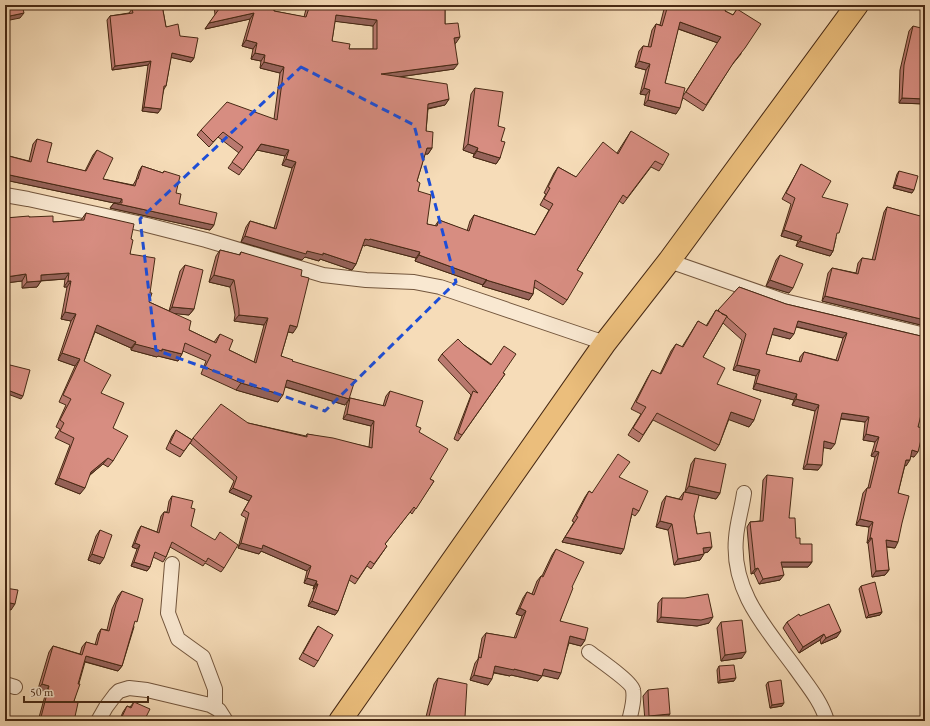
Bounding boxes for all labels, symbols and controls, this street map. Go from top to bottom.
scale bar [24,678,148,704]
text: 50 m [30,684,54,700]

